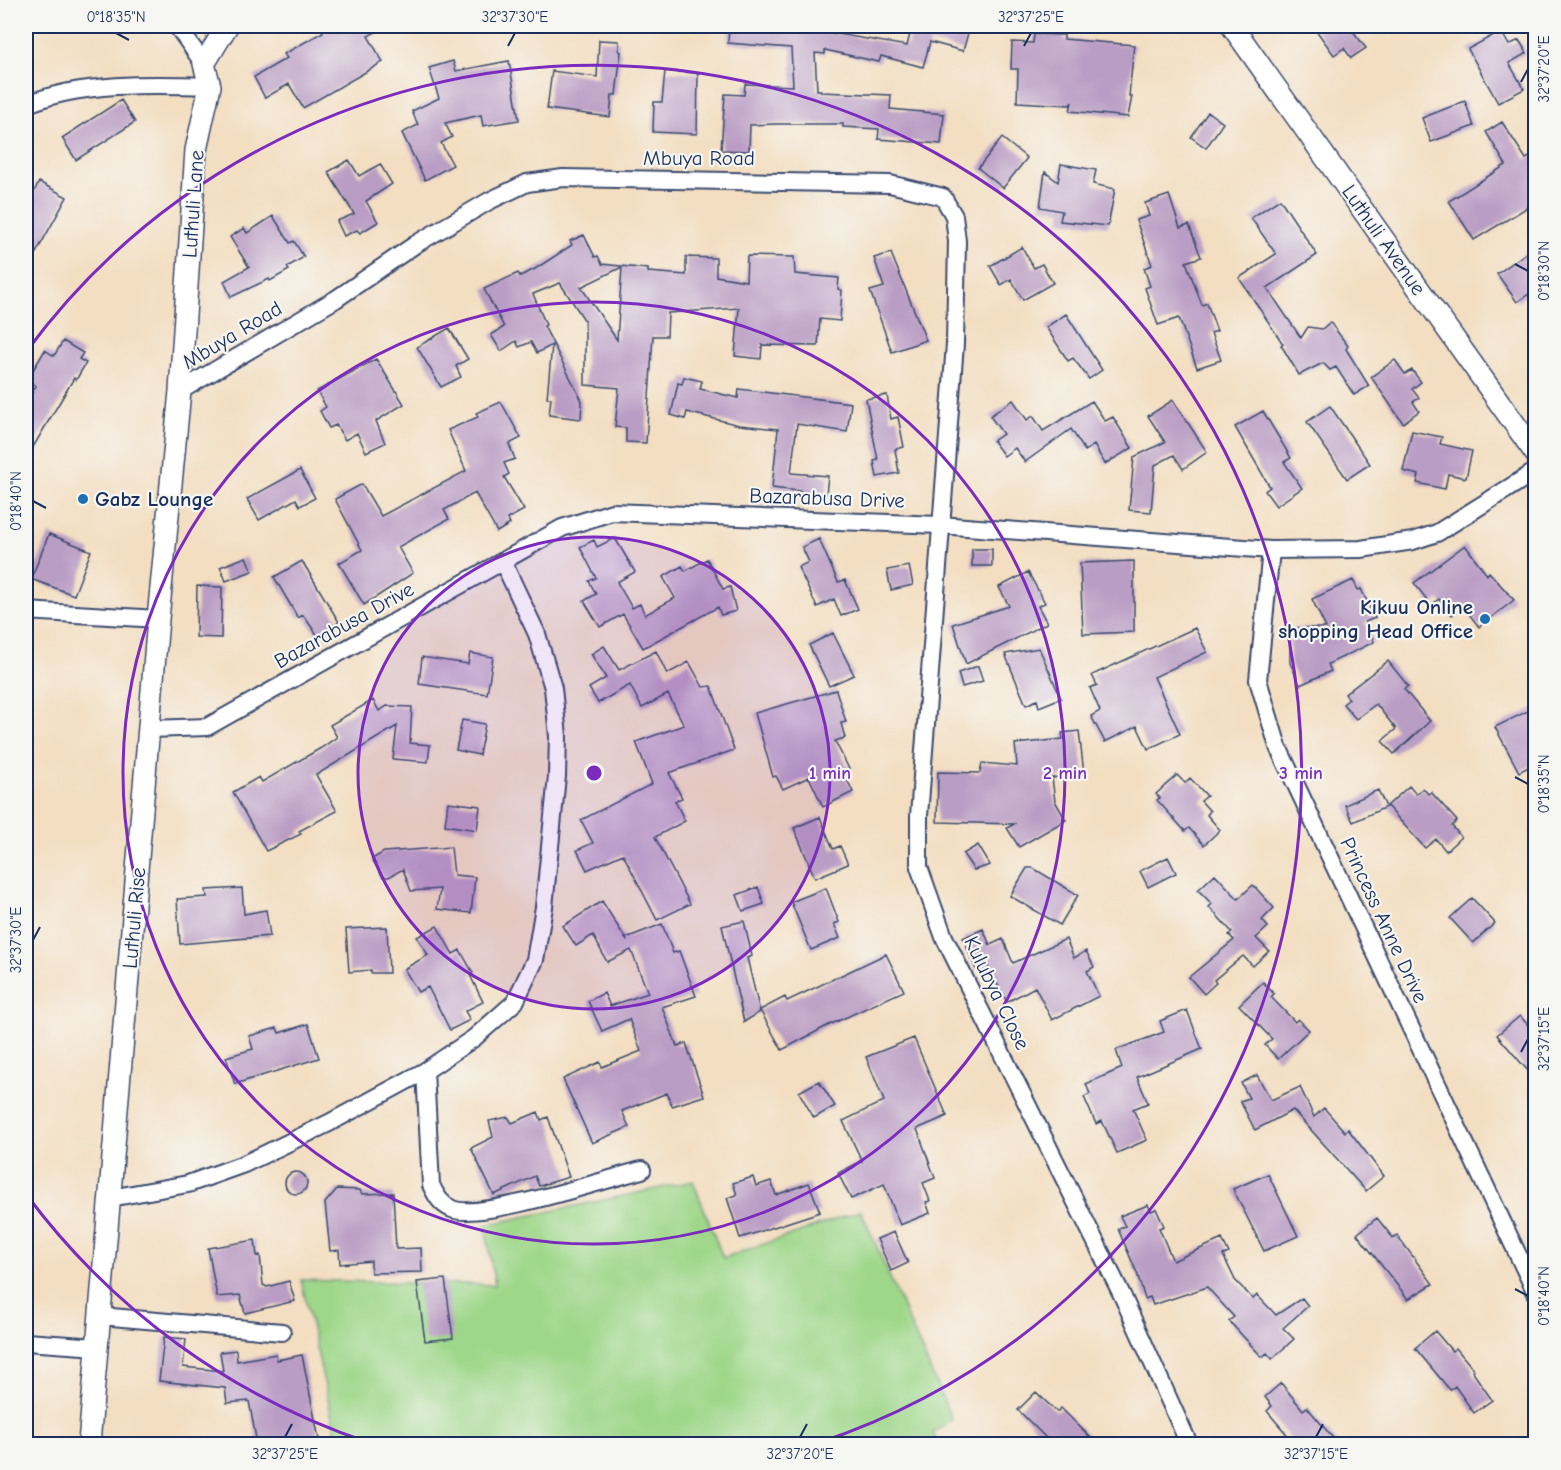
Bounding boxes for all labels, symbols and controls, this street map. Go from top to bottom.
text: 0°18'35"N [86,8,146,26]
text: 32°37'30"E [482,8,548,26]
text: 32°37'25"E [998,8,1064,26]
text: 32°37'20"E [1535,36,1553,102]
street label: Mbuya Road [643,146,755,170]
street label: Luthuli Lane [177,149,209,259]
street label: Luthuli Avenue [1337,180,1431,300]
text: 0°18'30"N [1535,241,1553,301]
street label: Mbuya Road [178,296,286,374]
text: 0°18'40"N [7,471,25,531]
street label: Bazarabusa Drive [749,483,905,513]
place label: Gabz Lounge [95,487,213,511]
marker: Gabz Lounge [76,492,90,506]
street label: Bazarabusa Drive [270,577,418,673]
place label: Kikuu Online shopping Head Office [1278,595,1473,643]
marker: Kikuu Online shopping Head Office [1478,612,1492,626]
text: 0°18'35"N [1535,754,1553,814]
centre of rings [584,763,604,783]
text: 1 min [809,763,851,784]
text: 2 min [1043,763,1087,784]
text: 3 min [1279,763,1323,784]
street label: Princess Anne Drive [1335,833,1433,1007]
street label: Luthuli Rise [118,866,150,970]
text: 32°37'30"E [7,907,25,973]
street label: Kulubya Close [959,932,1035,1054]
text: 32°37'15"E [1535,1007,1553,1071]
text: 0°18'40"N [1535,1266,1553,1326]
text: 32°37'25"E [252,1445,318,1463]
text: 32°37'20"E [767,1445,833,1463]
text: 32°37'15"E [1284,1445,1348,1463]

